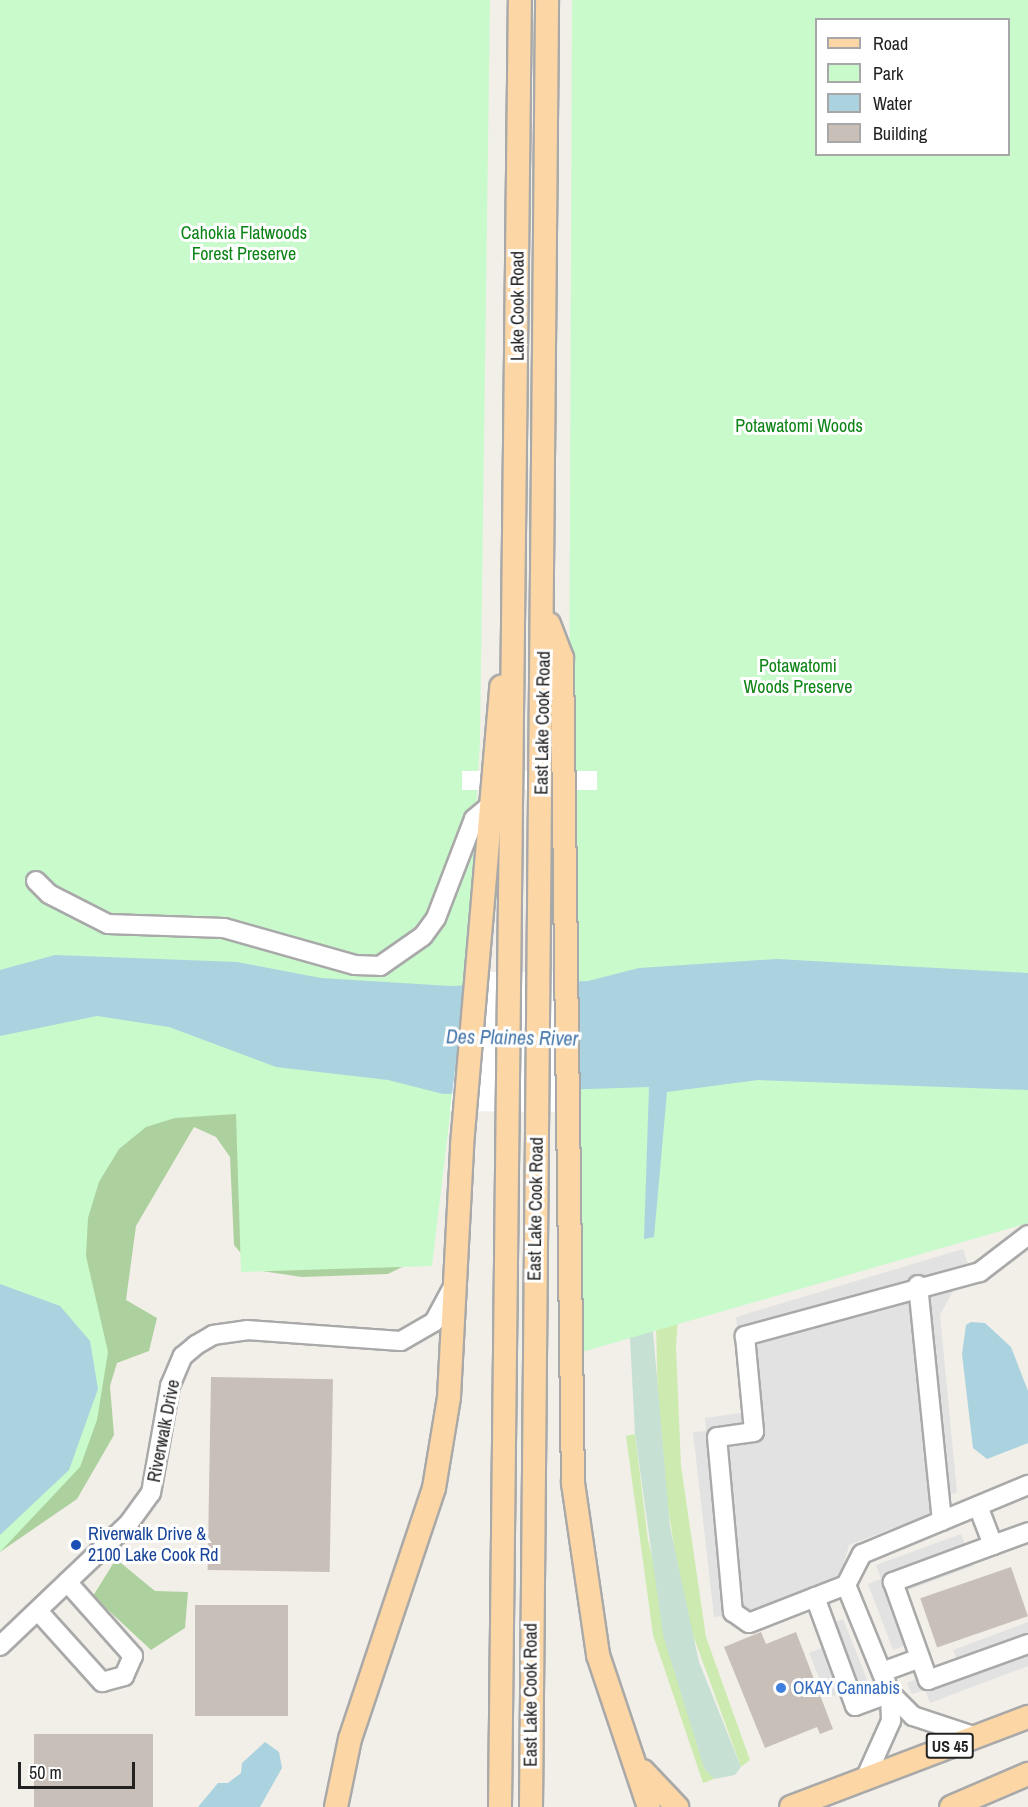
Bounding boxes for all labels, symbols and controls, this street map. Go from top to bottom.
legend [815,18,1010,156]
text: Road [873,31,908,56]
text: Park [873,61,903,86]
text: Water [873,91,912,116]
text: Building [873,121,927,146]
park label: Cahokia Flatwoods Forest Preserve [181,223,307,266]
street label: Lake Cook Road [507,251,529,361]
park label: Potawatomi Woods [735,415,863,437]
street label: East Lake Cook Road [531,651,555,795]
park label: Potawatomi Woods Preserve [744,656,852,698]
water label: Des Plaines River [446,1024,578,1050]
street label: East Lake Cook Road [524,1137,548,1281]
street label: Riverwalk Drive [143,1378,185,1484]
place label: Riverwalk Drive & 2100 Lake Cook Rd [88,1524,218,1567]
marker: Riverwalk Drive & 2100 Lake Cook Rd [69,1538,83,1552]
street label: East Lake Cook Road [520,1623,542,1767]
place label: OKAY Cannabis [793,1677,900,1699]
marker: OKAY Cannabis [774,1681,788,1695]
road number: US 45 [924,1733,976,1759]
scale bar [21,1750,138,1788]
text: 50 m [29,1760,62,1785]

